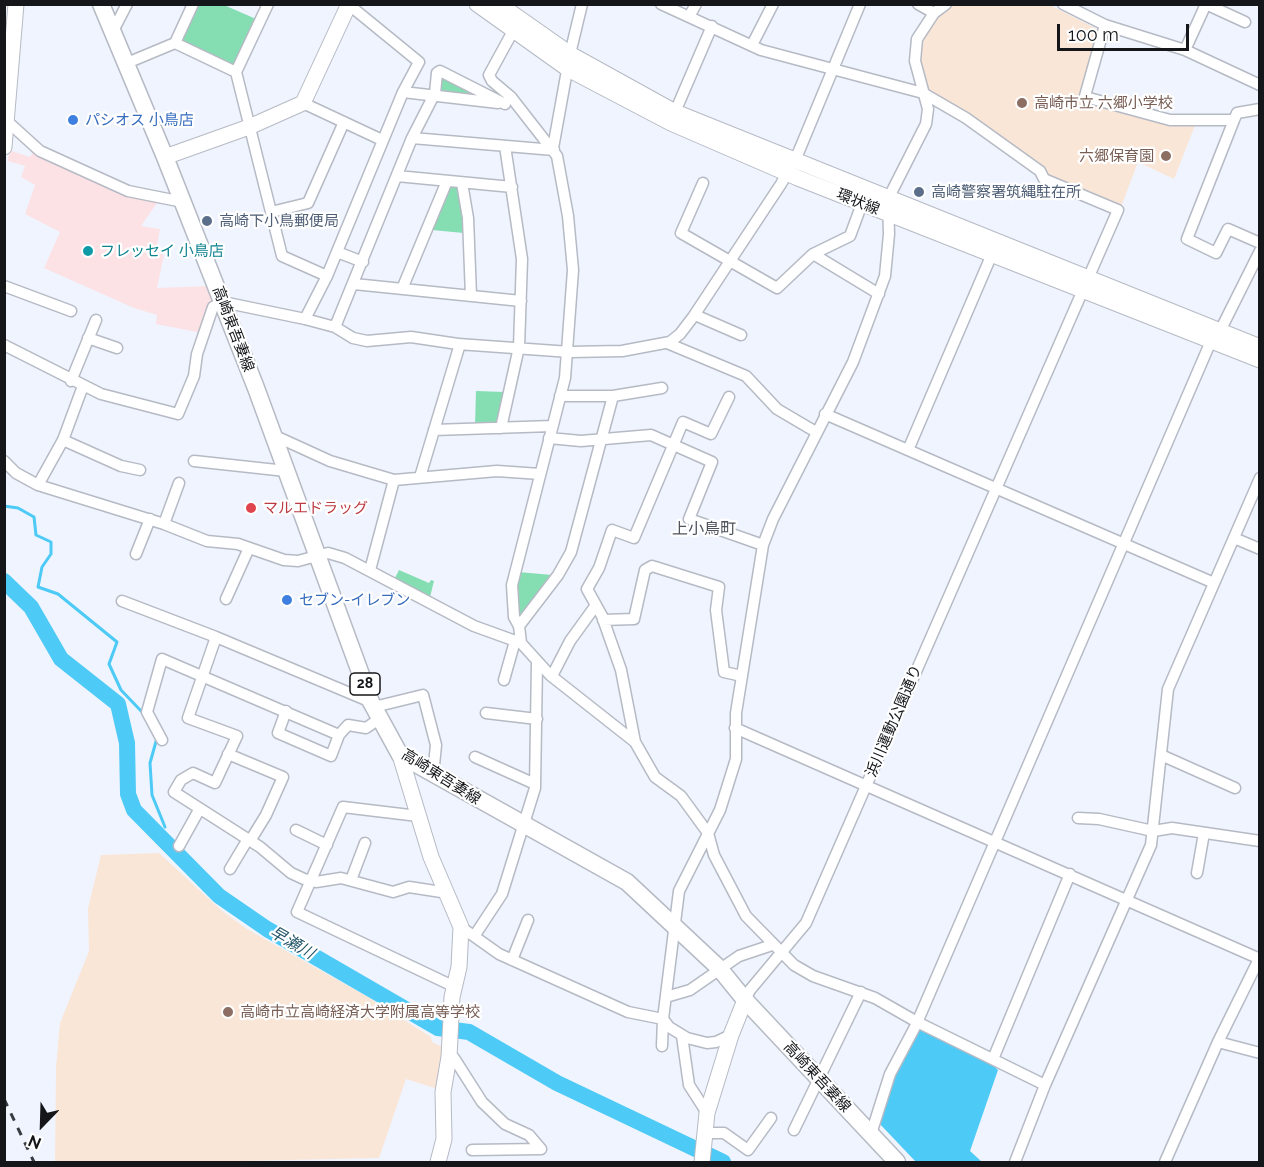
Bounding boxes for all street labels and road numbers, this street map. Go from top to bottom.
street label: 環状線 [834,185,882,219]
street label: 高崎東吾妻線 [208,284,258,374]
street label: 浜川運動公園通り [862,662,926,780]
road number: 28 [350,673,380,695]
street label: 高崎東吾妻線 [398,746,484,808]
street label: 高崎東吾妻線 [780,1038,854,1116]

